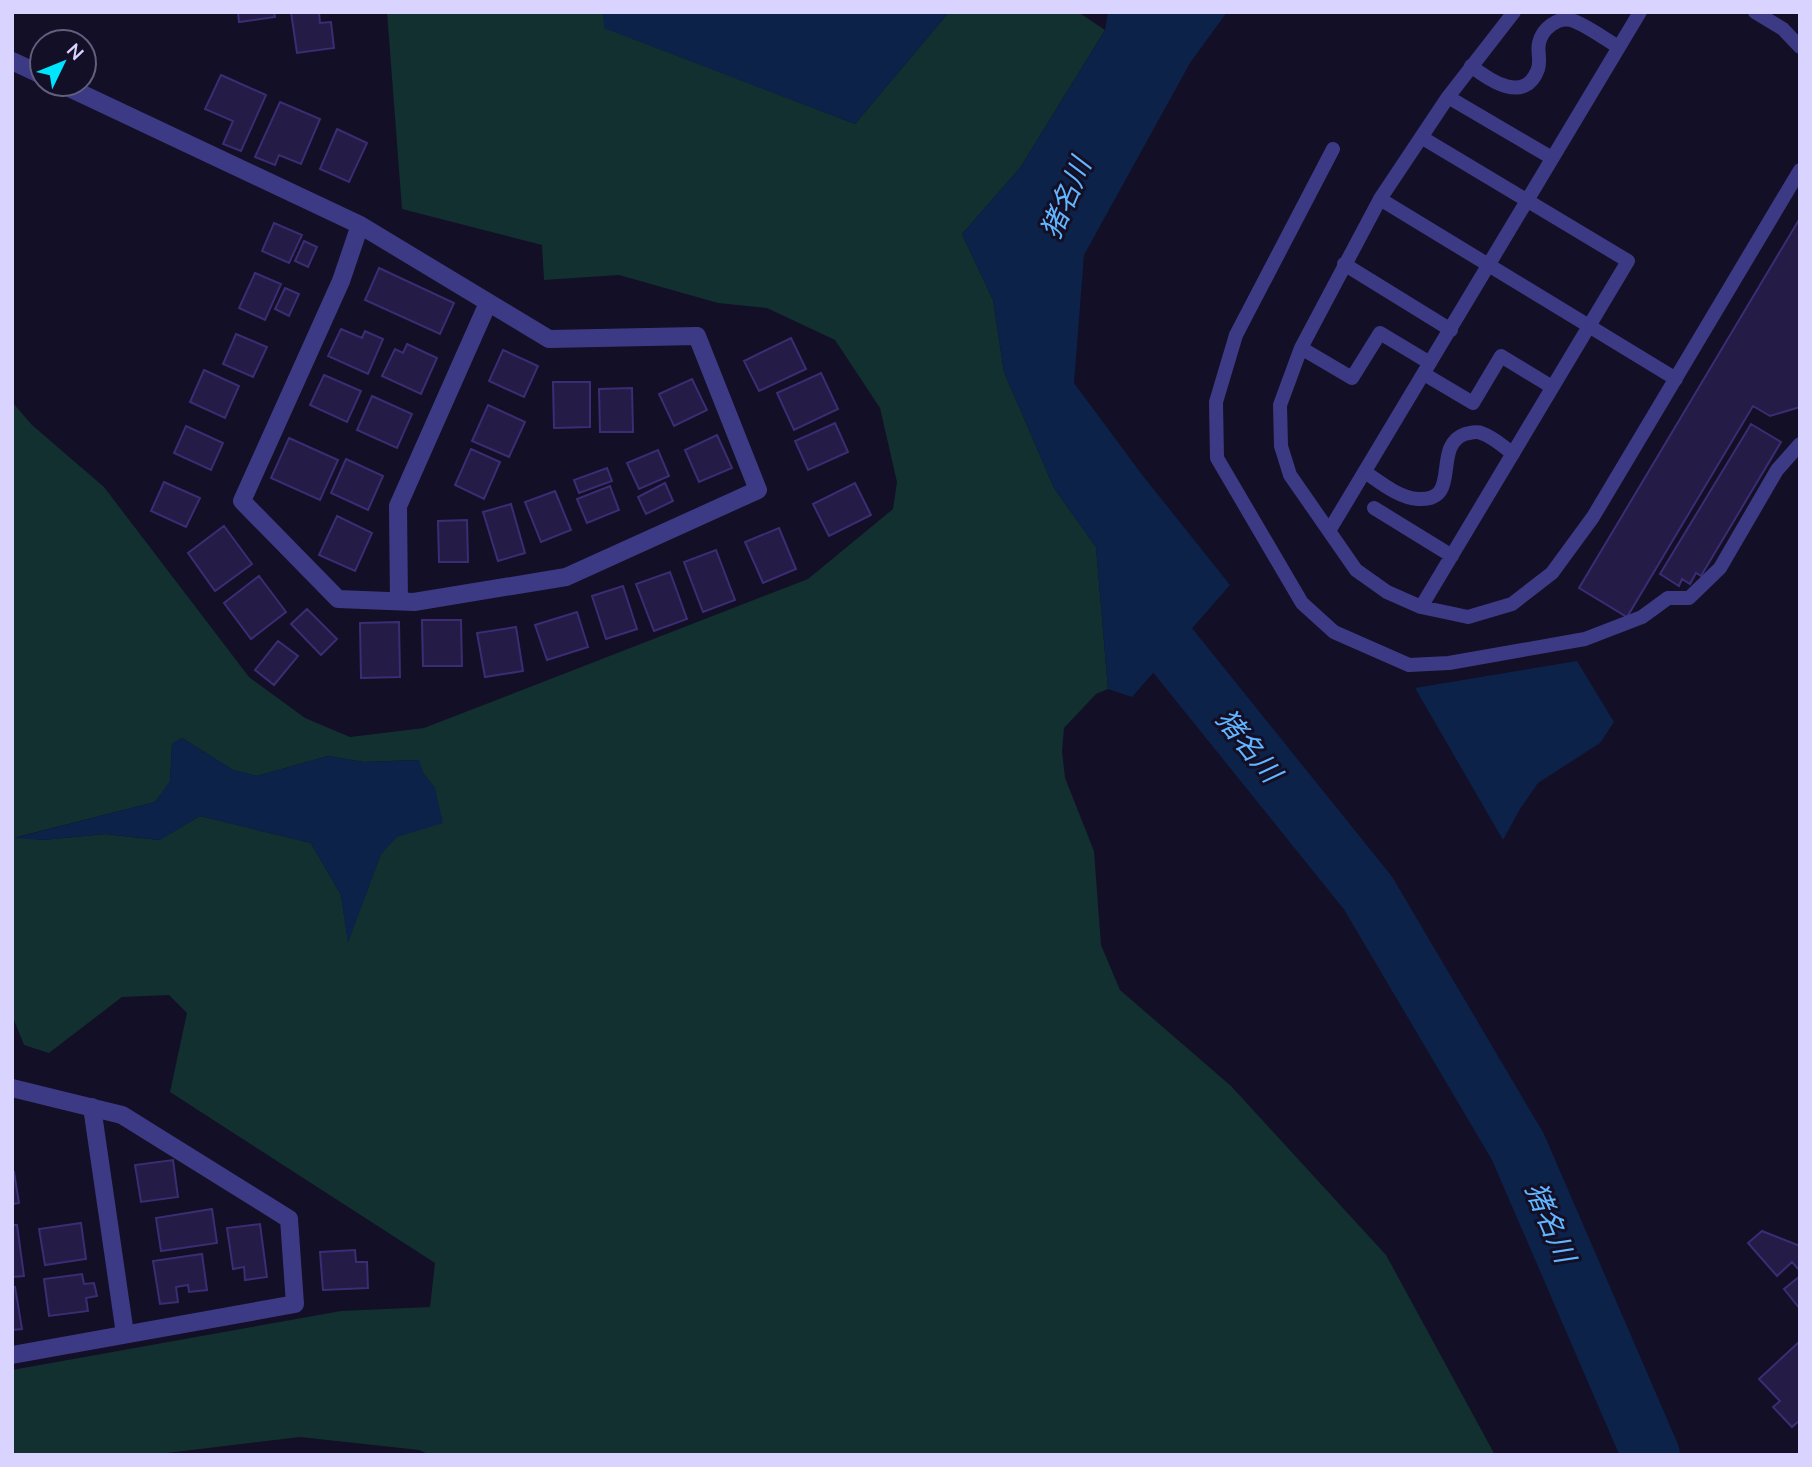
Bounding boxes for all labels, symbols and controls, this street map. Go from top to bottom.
north arrow [28,28,98,98]
text: N [62,38,89,65]
water label: 猪名川 [1032,150,1099,244]
water label: 猪名川 [1209,701,1291,791]
water label: 猪名川 [1518,1176,1585,1270]

